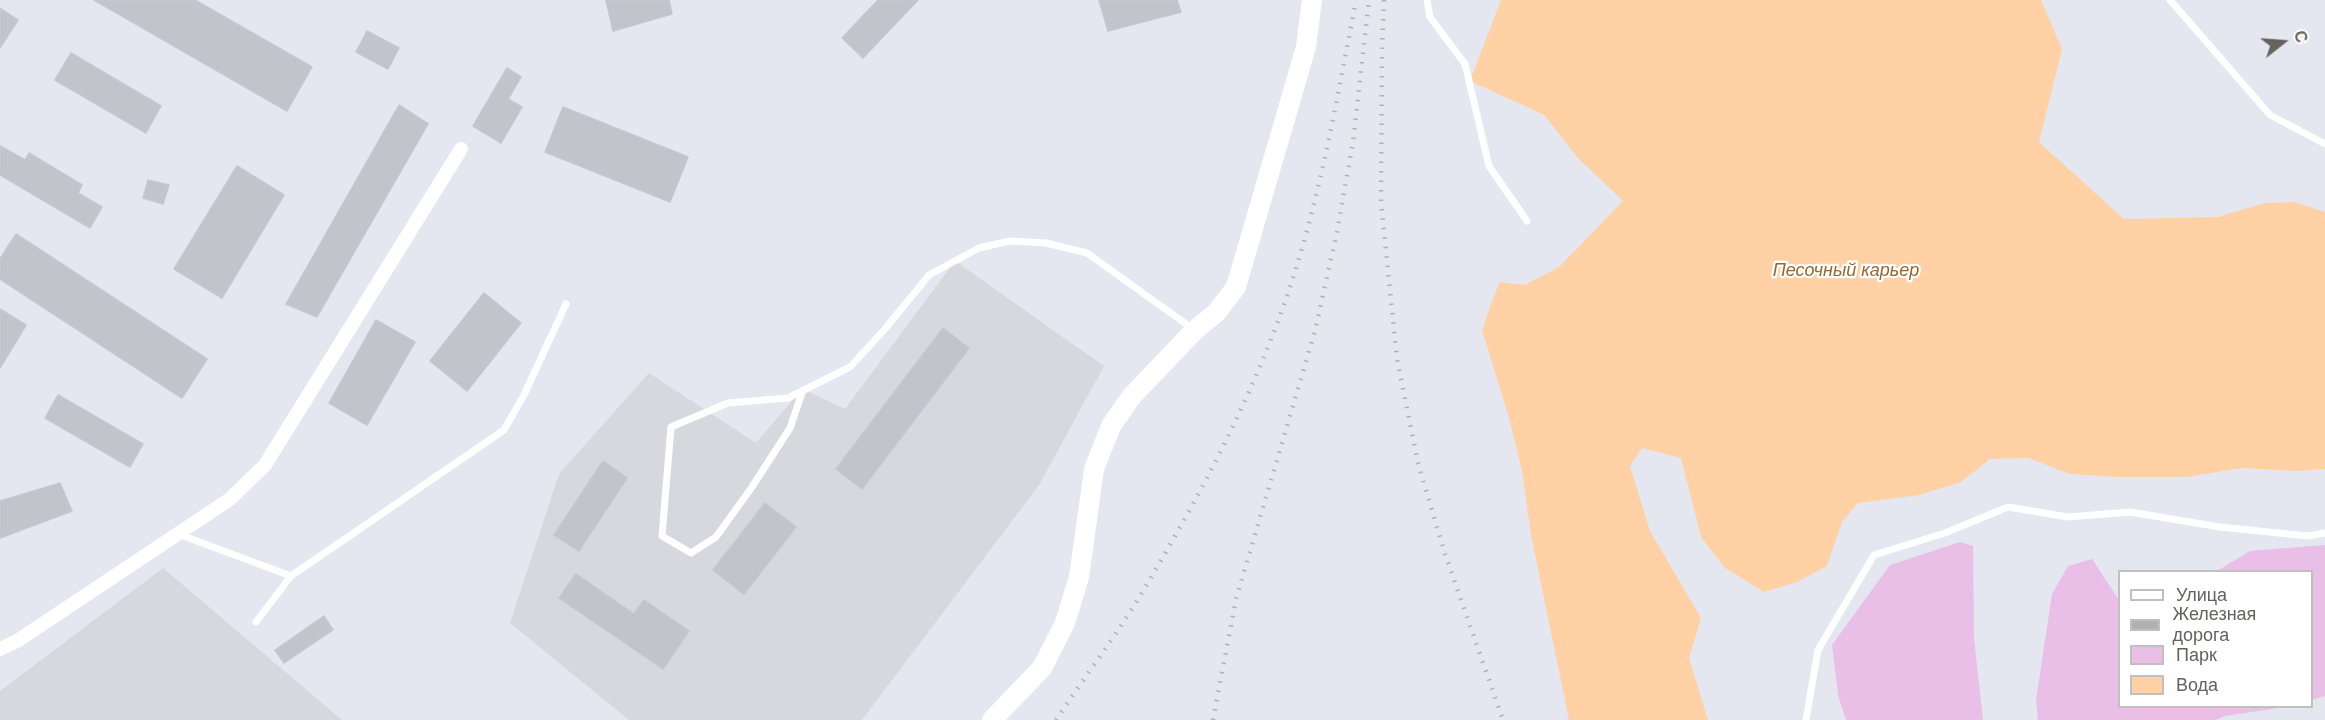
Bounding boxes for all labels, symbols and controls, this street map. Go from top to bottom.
north arrow [2253,12,2313,72]
text: С [2291,29,2311,45]
water label: Песочный карьер [1773,260,1919,282]
legend [2118,570,2313,708]
text: Улица [2176,585,2227,605]
text: Железная дорога [2172,604,2256,645]
text: Парк [2176,645,2217,665]
text: Вода [2176,675,2218,695]

